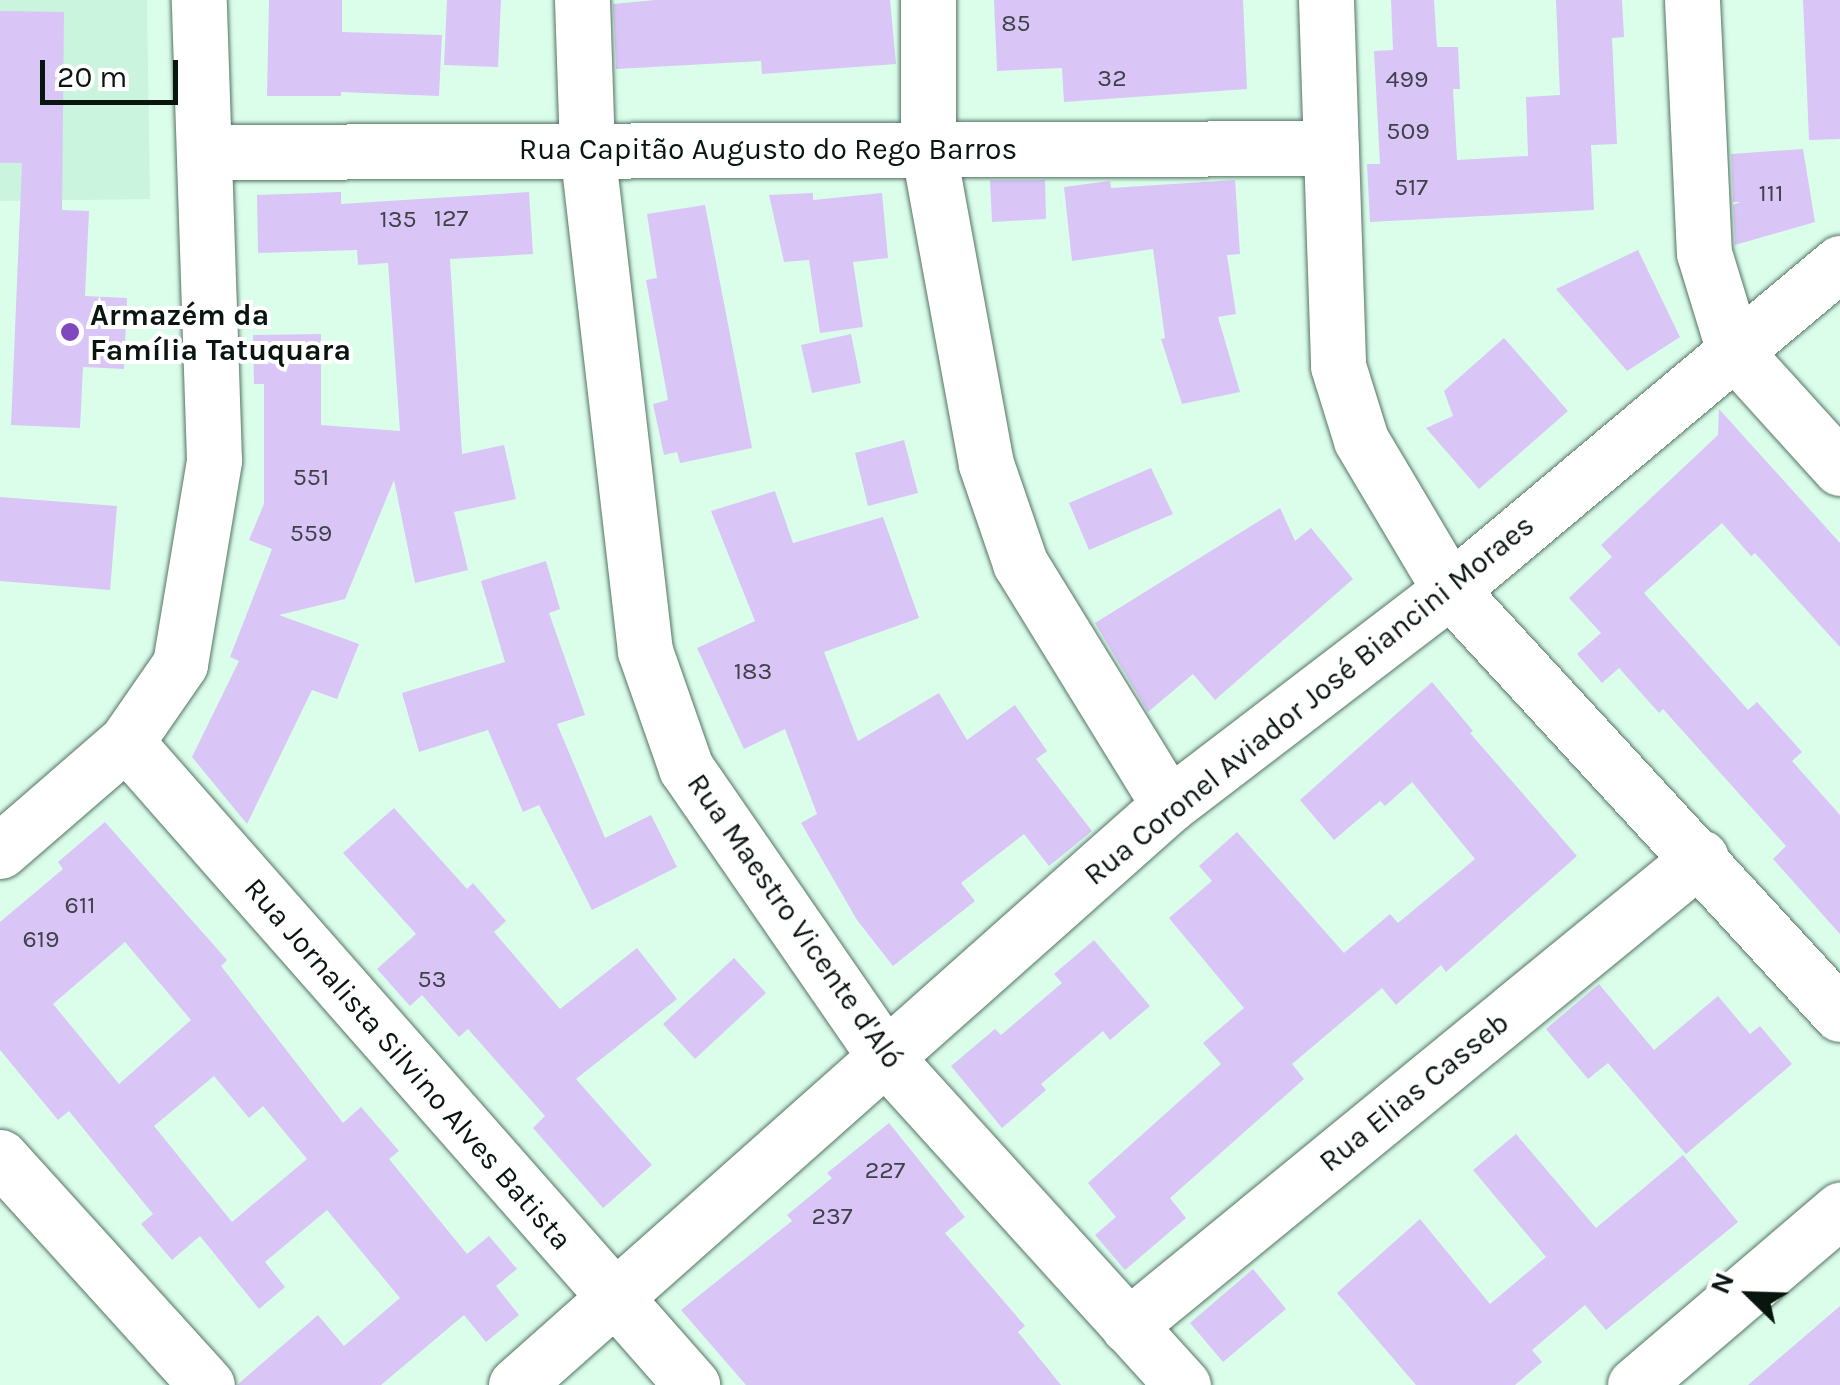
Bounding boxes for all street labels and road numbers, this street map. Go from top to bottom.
street label: Rua Capitão Augusto do Rego Barros [519,131,1017,167]
street label: Rua Coronel Aviador José Biancini Moraes [1077,507,1541,893]
street label: Rua Maestro Vicente d'Aló [679,767,911,1075]
street label: Rua Jornalista Silvino Alves Batista [237,871,579,1257]
street label: Rua Elias Casseb [1312,1005,1516,1179]

